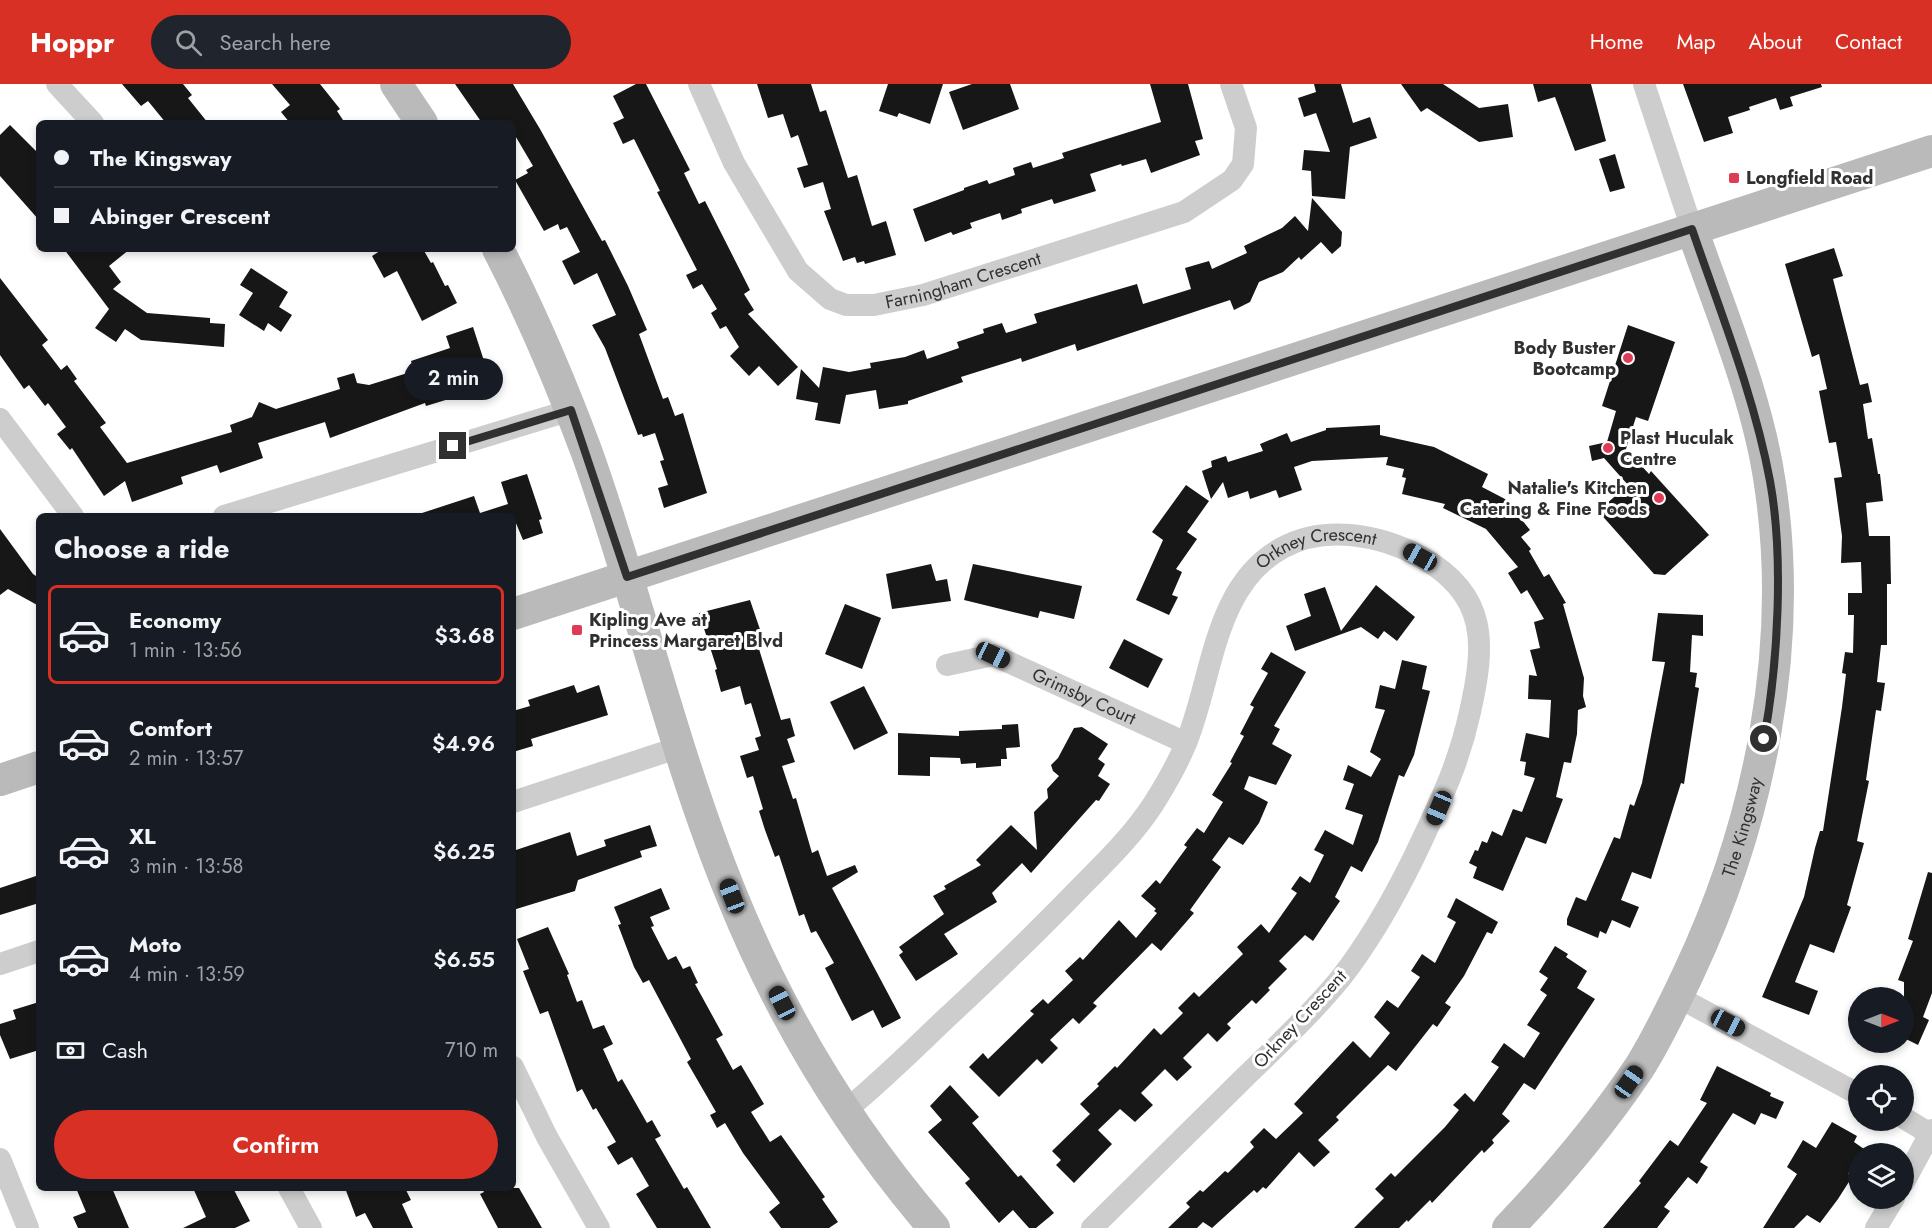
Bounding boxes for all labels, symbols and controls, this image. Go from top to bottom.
search box [151,15,571,69]
text: Hoppr [30,22,115,63]
icon: search [172,26,205,59]
text: Search here [220,26,331,58]
text: Home [1590,27,1643,57]
text: Map [1676,27,1716,57]
text: About [1749,27,1802,57]
text: Contact [1835,27,1902,57]
text: The Kingsway [90,142,231,174]
place label: Longfield Road [1746,165,1873,191]
marker: Longfield Road [1727,171,1741,185]
text: Abinger Crescent [90,200,270,232]
street label: Farningham Crescent [883,245,1045,315]
place label: Body Buster Bootcamp [1514,335,1617,382]
marker: Body Buster Bootcamp [1621,351,1635,365]
callout: 2 min [404,359,502,401]
text: 2 min [428,364,479,393]
place label: Plast Huculak Centre [1620,425,1734,472]
route end [439,432,466,459]
marker: Plast Huculak Centre [1601,441,1615,455]
place label: Natalie's Kitchen Catering & Fine Foods [1460,475,1647,522]
marker: Natalie's Kitchen Catering & Fine Foods [1652,491,1666,505]
street label: Orkney Crescent [1250,521,1380,575]
text: Choose a ride [54,529,229,568]
car [1400,540,1440,574]
text: Economy [129,604,221,636]
place label: Kipling Ave at Princess Margaret Blvd [589,607,783,654]
icon: car [57,608,111,662]
text: $3.68 [435,619,495,651]
marker: Kipling Ave at Princess Margaret Blvd [570,623,584,637]
text: 1 min · 13:56 [129,636,242,665]
car [973,639,1013,671]
street label: Grimsby Court [1028,661,1141,732]
text: Comfort [129,712,212,744]
icon: car [57,716,111,770]
route start [1750,725,1777,752]
text: $4.96 [432,727,495,759]
text: 2 min · 13:57 [129,744,243,773]
street label: The Kingsway [1716,774,1769,881]
car [1424,788,1454,828]
text: XL [129,820,156,852]
icon: car [57,824,111,878]
text: $6.25 [433,835,495,867]
text: 3 min · 13:58 [129,852,243,881]
car [717,876,747,916]
text: Moto [129,928,182,960]
icon: car [57,932,111,986]
text: $6.55 [433,943,495,975]
text: 4 min · 13:59 [129,960,245,989]
street label: Orkney Crescent [1247,963,1353,1074]
car [766,983,798,1023]
north arrow [1848,987,1914,1053]
map controls [1848,987,1914,1209]
car [1708,1007,1748,1039]
icon: cash [54,1034,87,1067]
text: Cash [102,1034,148,1066]
text: 710 m [445,1036,498,1065]
car [1611,1062,1647,1102]
button: locate [1848,1065,1914,1131]
button: Confirm [54,1110,498,1179]
button: layers [1848,1143,1914,1209]

